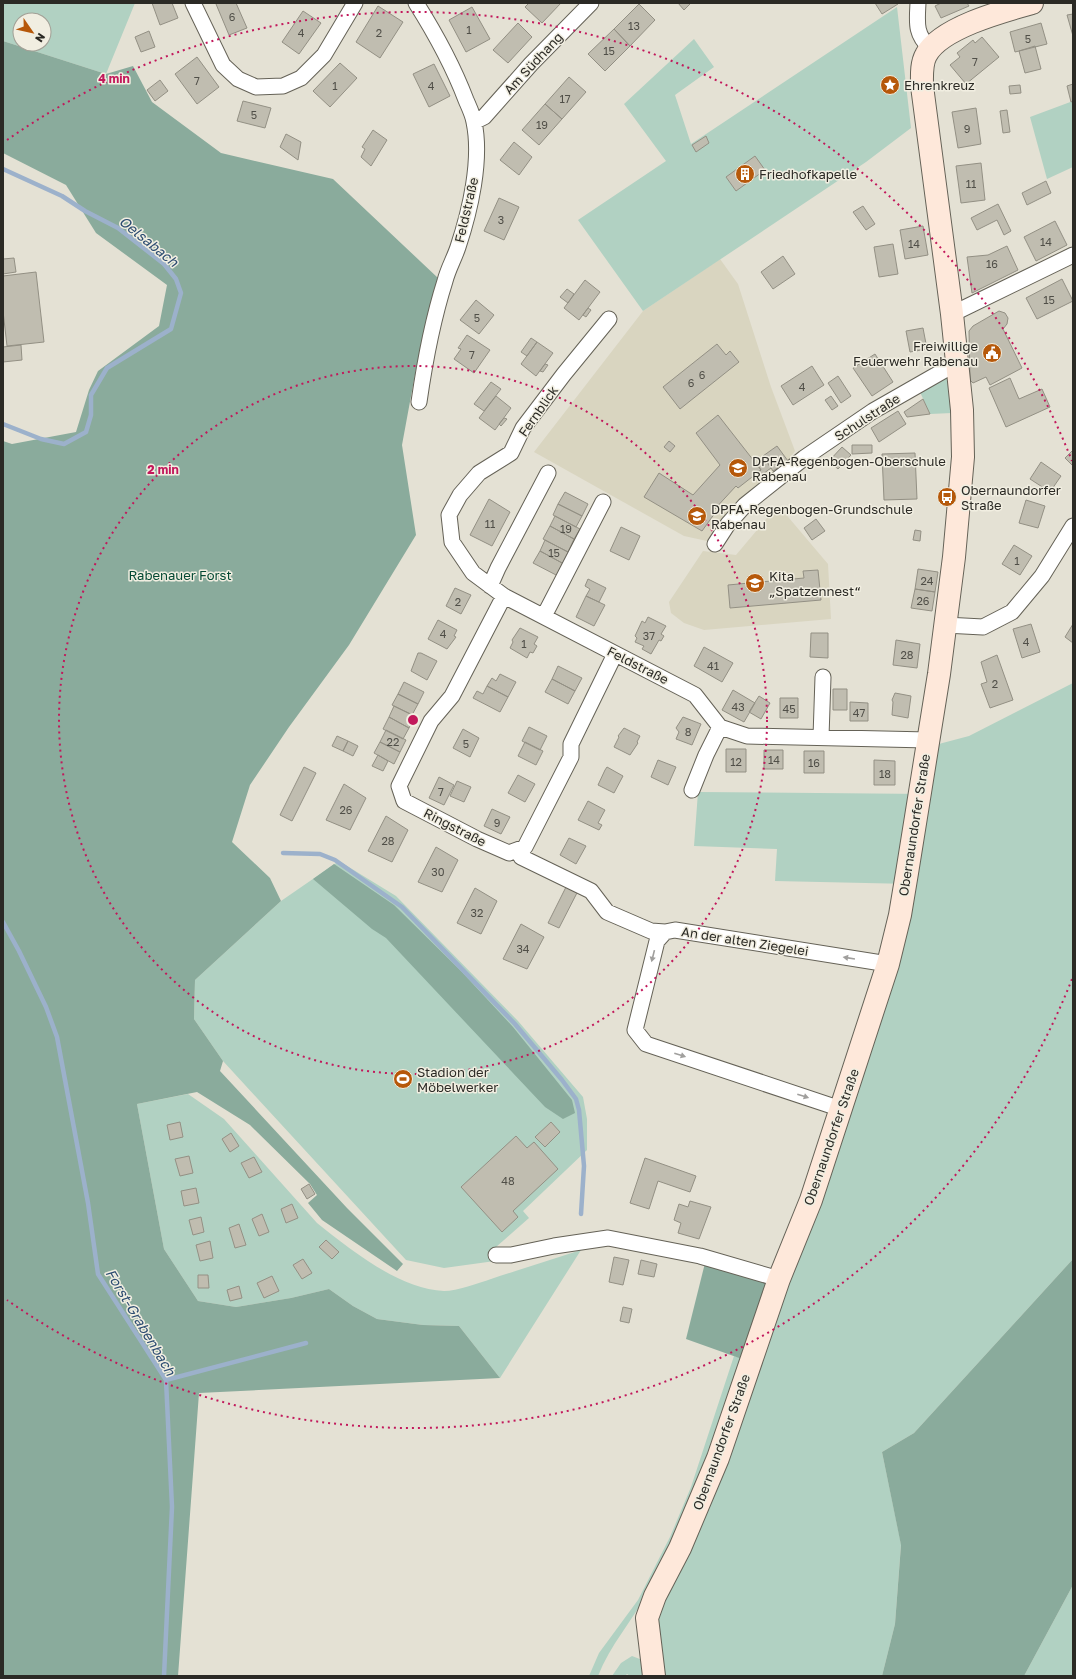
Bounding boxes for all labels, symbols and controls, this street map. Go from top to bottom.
house number: 6 [229,10,236,23]
north arrow [12,12,52,52]
house number: 13 [628,19,640,32]
house number: 1 [466,23,472,36]
house number: 4 [298,26,305,39]
house number: 2 [376,26,382,39]
street label: Am Südhang [500,29,566,97]
text: N [33,31,48,45]
house number: 5 [1025,32,1031,45]
house number: 15 [603,44,615,57]
house number: 7 [972,55,978,68]
text: 4 min [98,71,130,86]
house number: 7 [194,74,200,87]
place icon: Ehrenkreuz [879,74,901,96]
place label: Ehrenkreuz [904,77,975,93]
house number: 1 [332,79,338,92]
house number: 4 [428,79,435,92]
house number: 17 [559,92,571,105]
house number: 5 [251,108,257,121]
house number: 19 [536,118,548,131]
house number: 9 [964,122,970,135]
building icon: Friedhofkapelle [734,163,756,185]
place label: Friedhofkapelle [759,166,857,182]
street label: Feldstraße [451,176,481,244]
house number: 11 [966,177,976,190]
water label: Oelsabach [116,212,183,271]
house number: 3 [498,213,504,226]
house number: 14 [1040,235,1052,248]
house number: 14 [908,237,920,250]
house number: 16 [986,257,998,270]
house number: 15 [1043,293,1055,306]
house number: 5 [474,311,480,324]
place label: Freiwillige Feuerwehr Rabenau [853,338,978,369]
public building icon: Freiwillige Feuerwehr Rabenau [981,342,1003,364]
house number: 7 [469,348,475,361]
house number: 6 [699,368,706,381]
house number: 6 [688,376,695,389]
house number: 4 [799,380,806,393]
street label: Fernblick [515,382,562,439]
street label: Schulstraße [831,390,903,444]
place label: DPFA-Regenbogen-Oberschule Rabenau [752,453,946,484]
school or university icon: DPFA-Regenbogen-Oberschule Rabenau [727,457,749,479]
text: 2 min [147,462,179,477]
place label: Obernaundorfer Straße [961,482,1061,513]
bus stop icon: Obernaundorfer Straße [936,486,958,508]
place label: DPFA-Regenbogen-Grundschule Rabenau [711,501,913,532]
school or university icon: DPFA-Regenbogen-Grundschule Rabenau [686,505,708,527]
house number: 11 [485,517,495,530]
house number: 19 [560,522,572,535]
house number: 15 [548,546,560,559]
house number: 1 [1014,554,1020,567]
park label: Rabenauer Forst [128,567,232,583]
place label: Kita „Spatzennest“ [769,568,861,599]
school or university icon: Kita „Spatzennest“ [744,572,766,594]
house number: 24 [920,574,934,587]
house number: 26 [916,594,930,607]
house number: 2 [455,595,461,608]
house number: 4 [440,627,447,640]
house number: 37 [643,629,655,642]
house number: 4 [1023,635,1030,648]
house number: 1 [521,637,527,650]
street label: Feldstraße [605,643,671,687]
house number: 28 [900,648,914,661]
house number: 41 [707,659,719,672]
house number: 2 [992,677,998,690]
house number: 43 [731,700,745,713]
house number: 45 [782,702,796,715]
house number: 47 [853,706,865,719]
centre of rings [406,713,420,727]
house number: 8 [685,725,692,738]
house number: 22 [387,735,399,748]
house number: 5 [463,737,469,750]
house number: 14 [768,753,780,766]
street label: Obernaundorfer Straße [895,753,933,897]
house number: 12 [730,755,742,768]
house number: 16 [808,756,820,769]
house number: 18 [879,767,891,780]
house number: 7 [438,785,444,798]
house number: 26 [339,803,353,816]
street label: Ringstraße [421,804,489,850]
house number: 9 [494,816,500,829]
house number: 28 [381,834,395,847]
house number: 30 [431,865,445,878]
house number: 32 [471,906,483,919]
street label: An der alten Ziegelei [680,923,810,959]
house number: 34 [516,942,530,955]
one-way arrow [650,950,656,962]
one-way arrow [843,955,855,961]
one-way arrow [674,1053,686,1059]
place label: Stadion der Möbelwerker [417,1064,498,1095]
street label: Obernaundorfer Straße [800,1066,862,1208]
sports icon: Stadion der Möbelwerker [392,1068,414,1090]
one-way arrow [798,1094,810,1100]
house number: 48 [501,1174,515,1187]
water label: Forst-Grabenbach [102,1266,180,1380]
street label: Obernaundorfer Straße [689,1372,753,1512]

